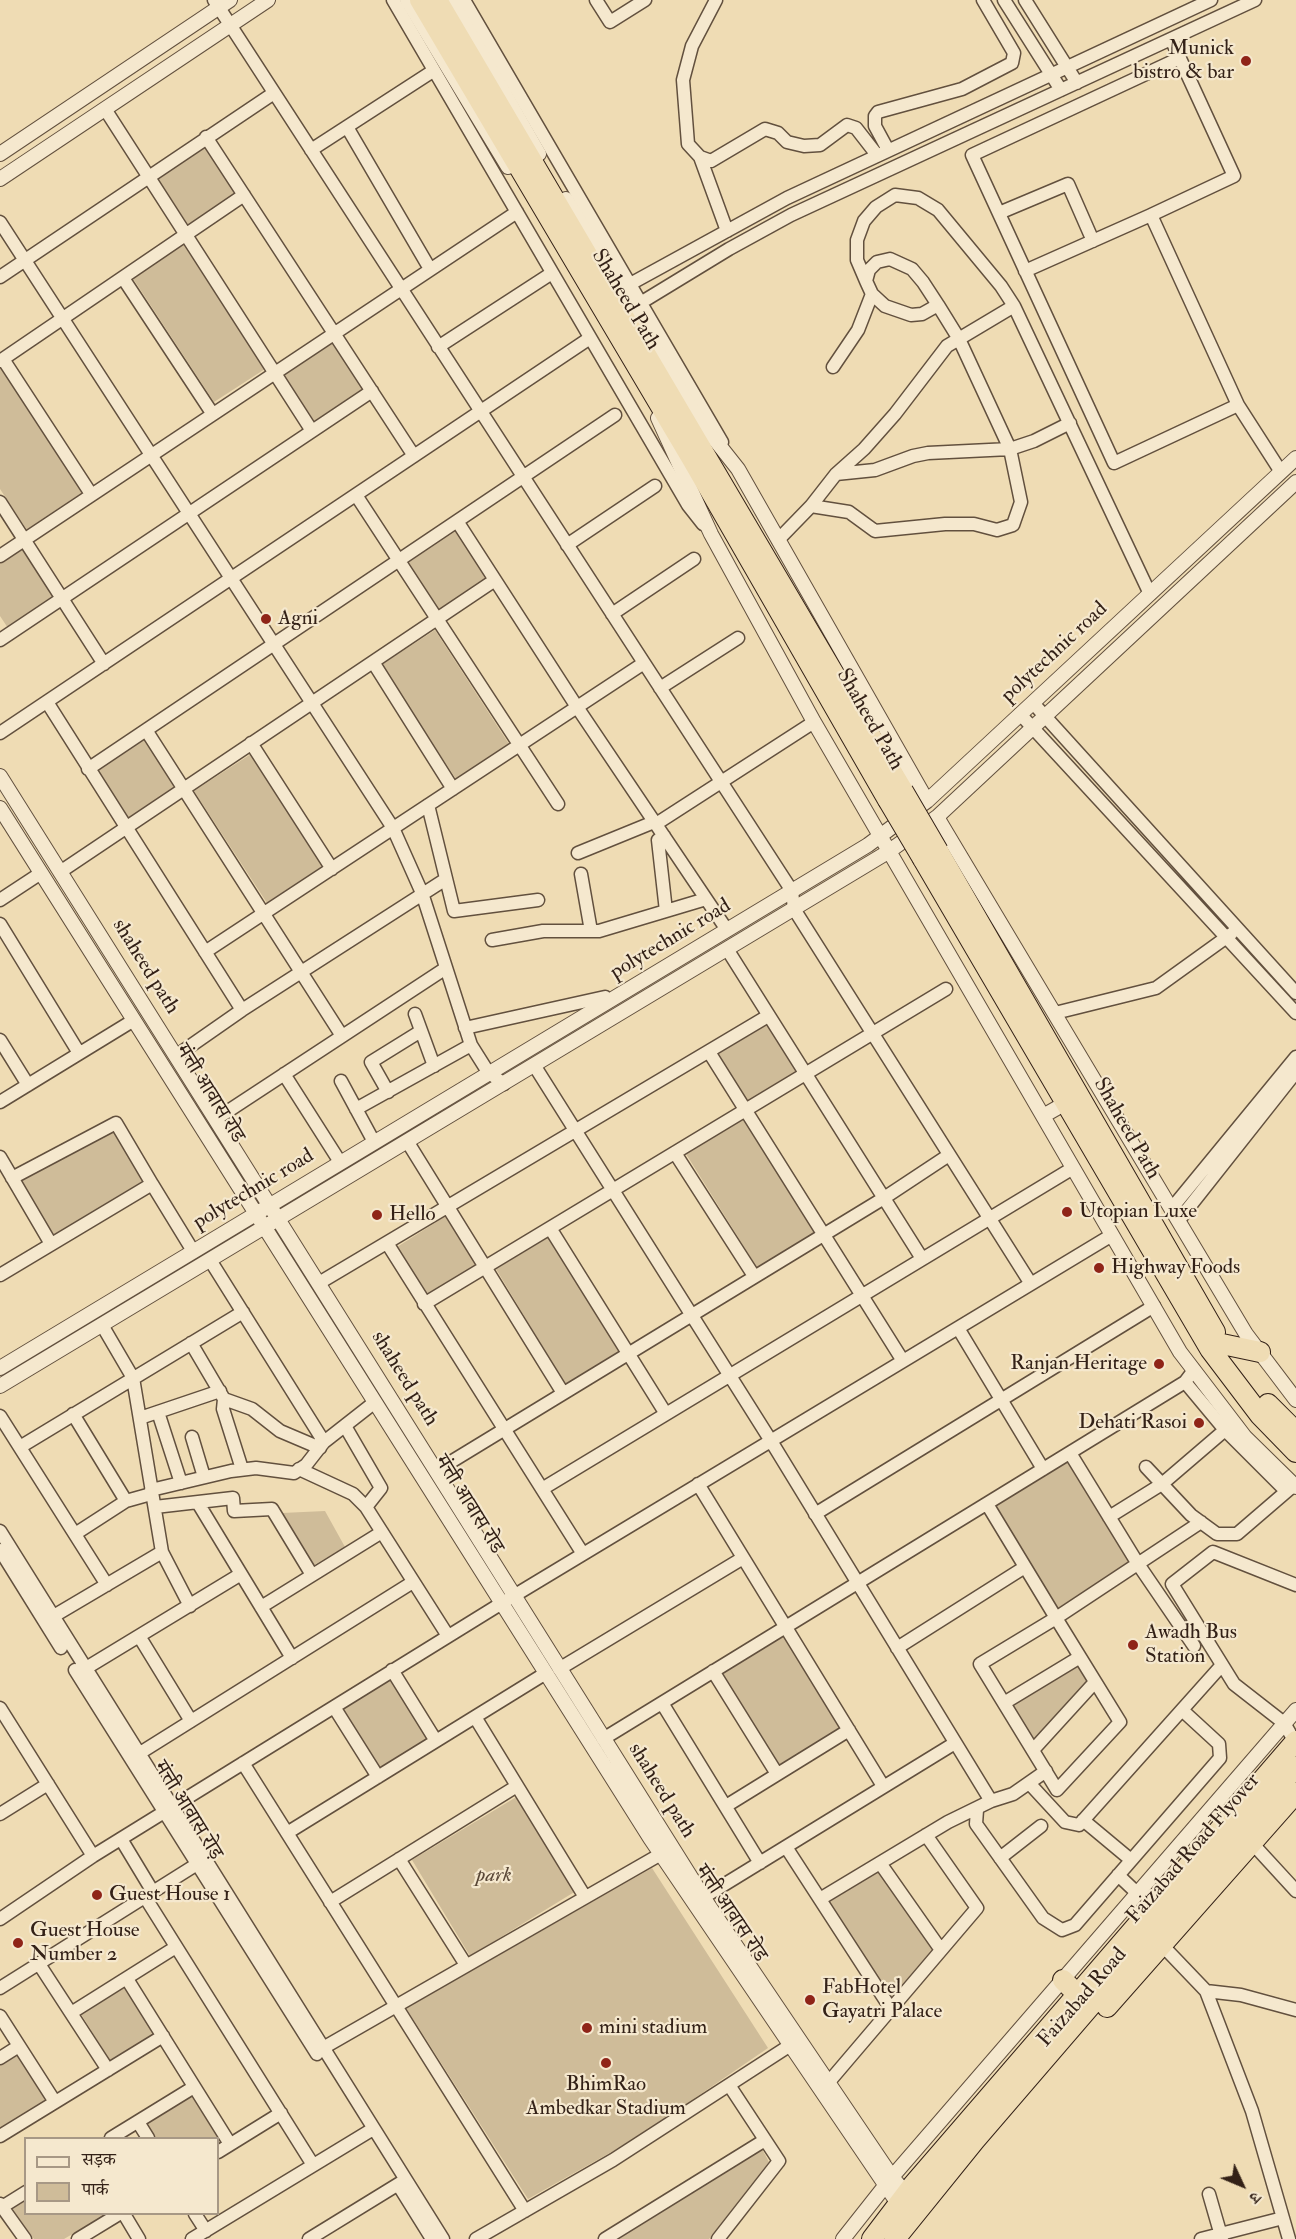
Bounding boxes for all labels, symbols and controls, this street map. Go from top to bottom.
place label: Munick bistro & bar [1133,36,1234,86]
marker: Munick bistro & bar [1239,54,1253,68]
street label: Shaheed Path [585,245,665,355]
street label: polytechnic road [997,597,1113,709]
place label: Agni [278,606,318,632]
marker: Agni [259,612,273,626]
street label: Shaheed Path [830,665,908,775]
street label: polytechnic road [606,894,736,986]
street label: shaheed path [106,915,184,1019]
street label: मंत्ती आवास रोड [169,1040,249,1148]
street label: Shaheed Path [1087,1074,1165,1184]
street label: polytechnic road [189,1144,319,1236]
place label: Utopian Luxe [1079,1199,1197,1225]
place label: Hello [389,1202,436,1228]
marker: Utopian Luxe [1060,1205,1074,1219]
marker: Hello [370,1208,384,1222]
place label: Highway Foods [1111,1255,1240,1281]
marker: Highway Foods [1092,1261,1106,1275]
street label: shaheed path [365,1327,443,1431]
place label: Ranjan Heritage [1010,1351,1147,1377]
marker: Ranjan Heritage [1152,1357,1166,1371]
place label: Dehati Rasoi [1078,1410,1187,1436]
marker: Dehati Rasoi [1192,1416,1206,1430]
street label: मंत्ती आवास रोड [428,1451,508,1559]
place label: Awadh Bus Station [1145,1620,1237,1670]
marker: Awadh Bus Station [1126,1638,1140,1652]
street label: shaheed path [622,1739,700,1843]
street label: मंत्ती आवास रोड़ [147,1757,227,1865]
street label: Faizabad Road Flyover [1122,1769,1266,1929]
street label: मंत्ती आवास रोड [688,1861,772,1967]
park label: park [476,1863,512,1889]
place label: Guest House 1 [109,1882,231,1908]
marker: Guest House 1 [90,1888,104,1902]
place label: Guest House Number 2 [30,1918,140,1968]
marker: Guest House Number 2 [11,1936,25,1950]
street label: Faizabad Road [1033,1943,1133,2053]
place label: FabHotel Gayatri Palace [822,1975,942,2025]
marker: FabHotel Gayatri Palace [803,1993,817,2007]
place label: mini stadium [599,2015,707,2041]
marker: mini stadium [580,2021,594,2035]
marker: BhimRao Ambedkar Stadium [599,2056,613,2070]
place label: BhimRao Ambedkar Stadium [526,2072,686,2122]
legend [24,2137,219,2215]
text: सड़क [82,2148,116,2171]
north arrow [1212,2155,1272,2215]
text: पार्क [82,2178,109,2201]
text: उ [1245,2188,1265,2207]

